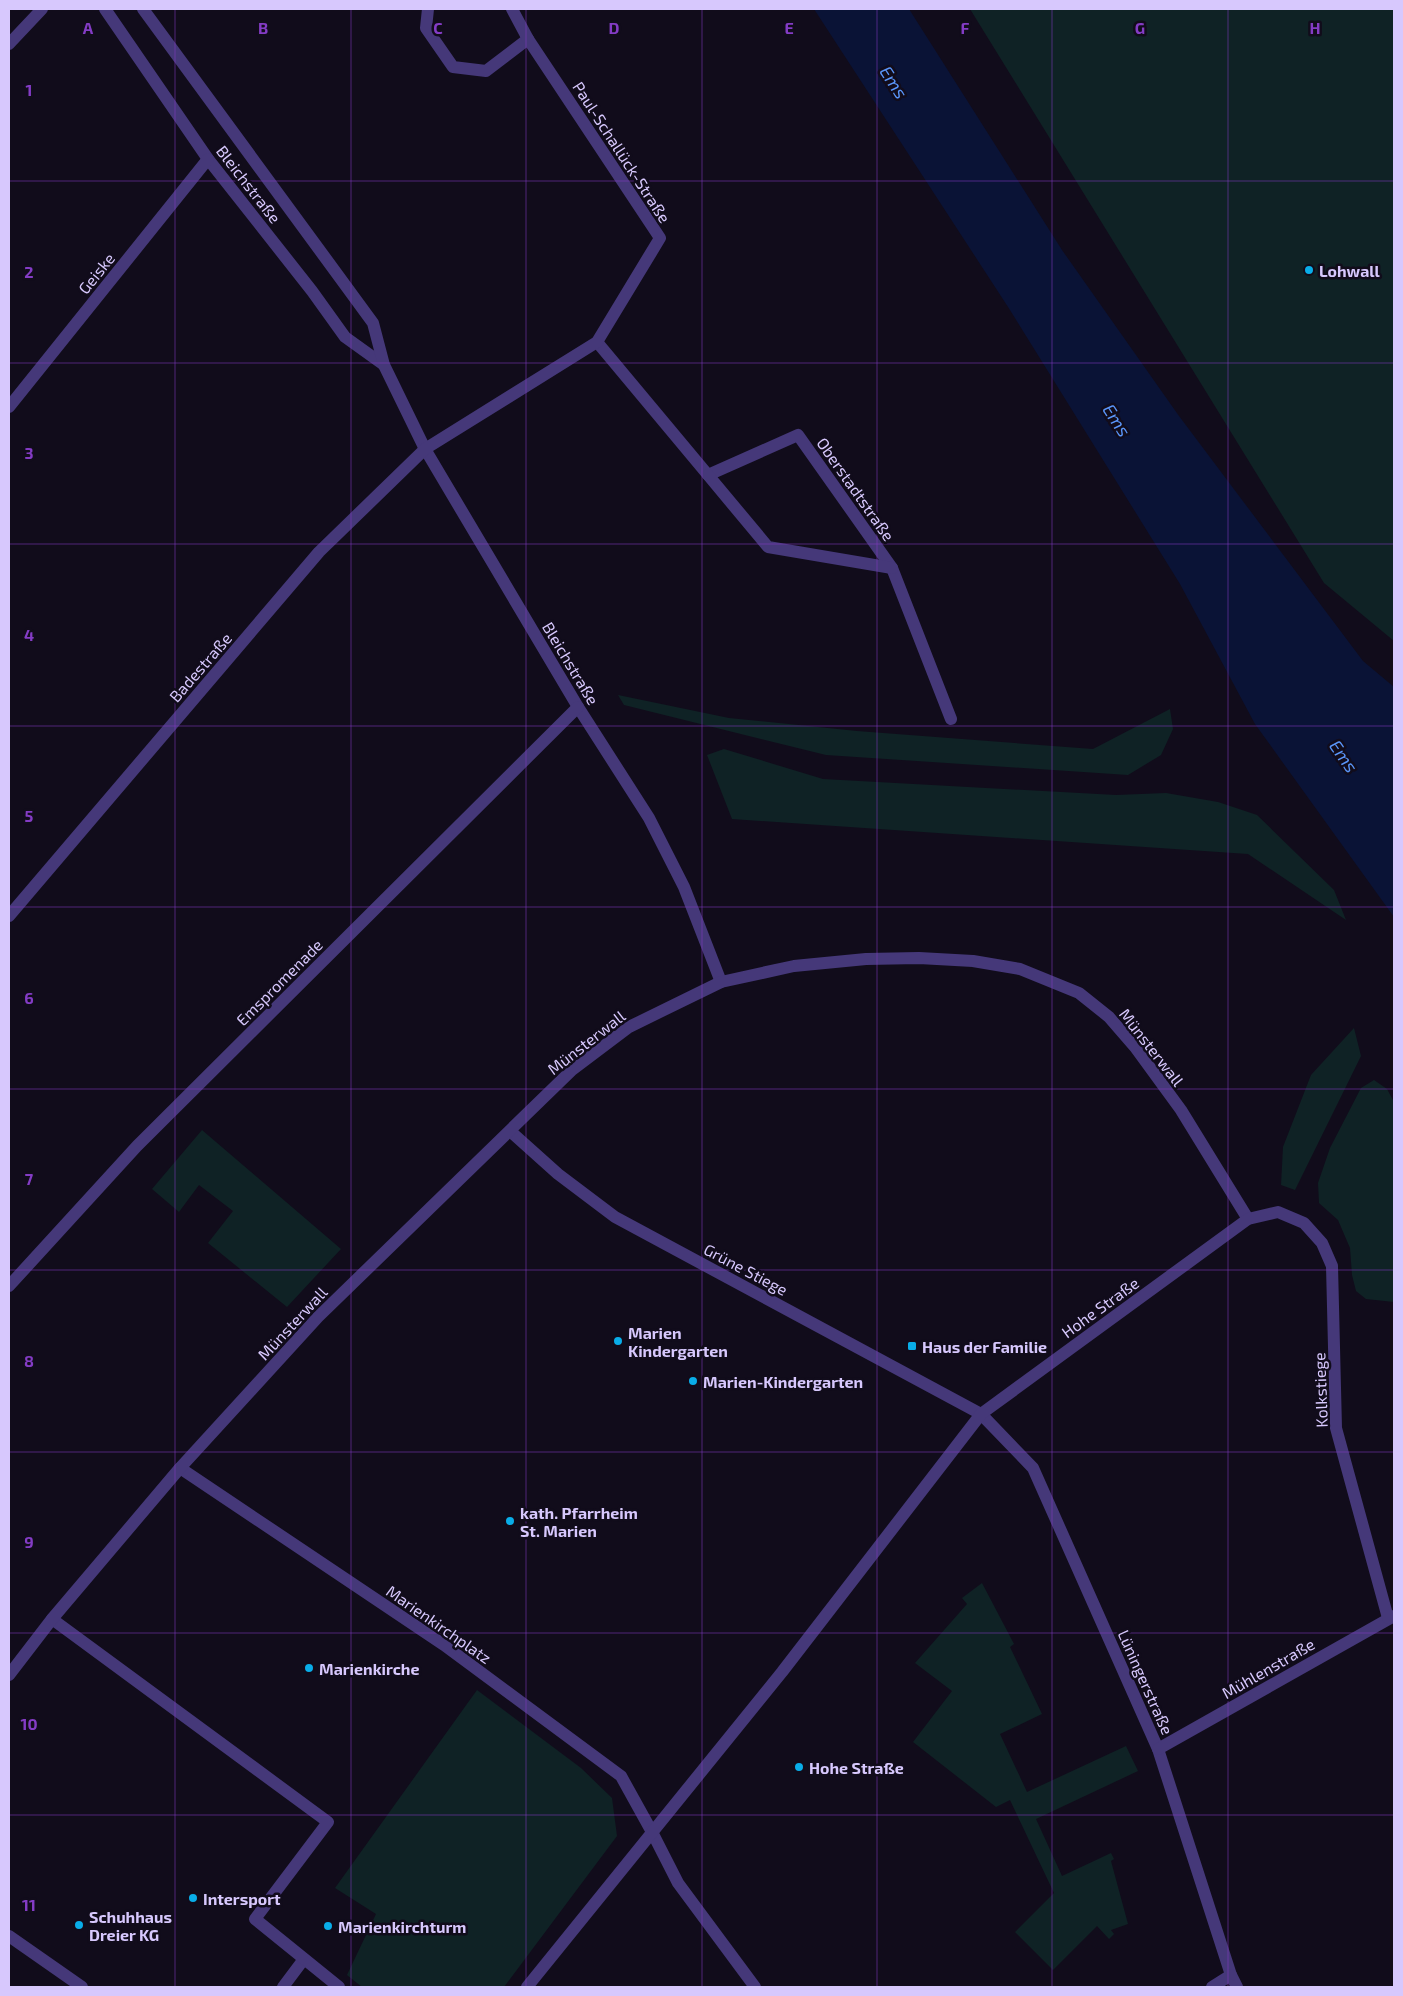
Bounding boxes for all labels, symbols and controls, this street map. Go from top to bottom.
text: A [83,18,94,37]
text: B [258,18,268,37]
text: C [433,18,443,37]
text: D [609,18,620,37]
text: E [784,18,794,37]
text: F [961,18,970,37]
text: G [1135,18,1145,37]
text: H [1309,18,1321,37]
water label: Ems [875,61,913,103]
street label: Paul-Schallück-Straße [569,78,675,226]
text: 1 [26,80,32,99]
street label: Bleichstraße [213,141,285,227]
street label: Geiske [74,249,118,297]
place label: Lohwall [1319,261,1381,280]
text: 2 [24,262,34,281]
marker: Lohwall [1303,264,1315,276]
water label: Ems [1098,399,1136,441]
street label: Oberstadtstraße [813,434,899,544]
text: 3 [24,443,34,462]
street label: Bleichstraße [539,618,603,708]
text: 4 [24,625,34,644]
street label: Badestraße [165,629,235,705]
water label: Ems [1325,735,1363,777]
text: 5 [25,806,34,825]
street label: Emspromenade [232,935,326,1029]
text: 6 [24,988,34,1007]
street label: Münsterwall [1116,1004,1188,1090]
street label: Münsterwall [543,1006,629,1078]
text: 7 [25,1169,34,1188]
street label: Grüne Stiege [701,1239,791,1299]
street label: Hohe Straße [1058,1273,1142,1341]
street label: Münsterwall [253,1282,331,1364]
place label: Marien Kindergarten [628,1323,728,1360]
marker: Marien Kindergarten [612,1335,624,1347]
place label: Haus der Familie [922,1337,1047,1356]
marker: Haus der Familie [906,1340,918,1352]
text: 8 [24,1351,34,1370]
street label: Kolkstiege [1309,1352,1331,1428]
place label: Marien-Kindergarten [703,1372,863,1391]
marker: Marien-Kindergarten [687,1375,699,1387]
place label: kath. Pfarrheim St. Marien [520,1503,638,1540]
marker: kath. Pfarrheim St. Marien [504,1515,516,1527]
text: 9 [24,1532,34,1551]
street label: Marienkirchplatz [383,1581,495,1667]
street label: Lüningerstraße [1114,1627,1178,1737]
street label: Mühlenstraße [1218,1634,1318,1702]
place label: Marienkirche [319,1659,420,1678]
marker: Marienkirche [303,1662,315,1674]
text: 10 [20,1714,38,1733]
place label: Hohe Straße [809,1758,904,1777]
marker: Hohe Straße [793,1761,805,1773]
place label: Intersport [203,1889,281,1908]
marker: Intersport [187,1892,199,1904]
text: 11 [22,1895,36,1914]
place label: Schuhhaus Dreier KG [89,1907,172,1944]
place label: Marienkirchturm [338,1917,466,1936]
marker: Schuhhaus Dreier KG [73,1919,85,1931]
marker: Marienkirchturm [322,1920,334,1932]

